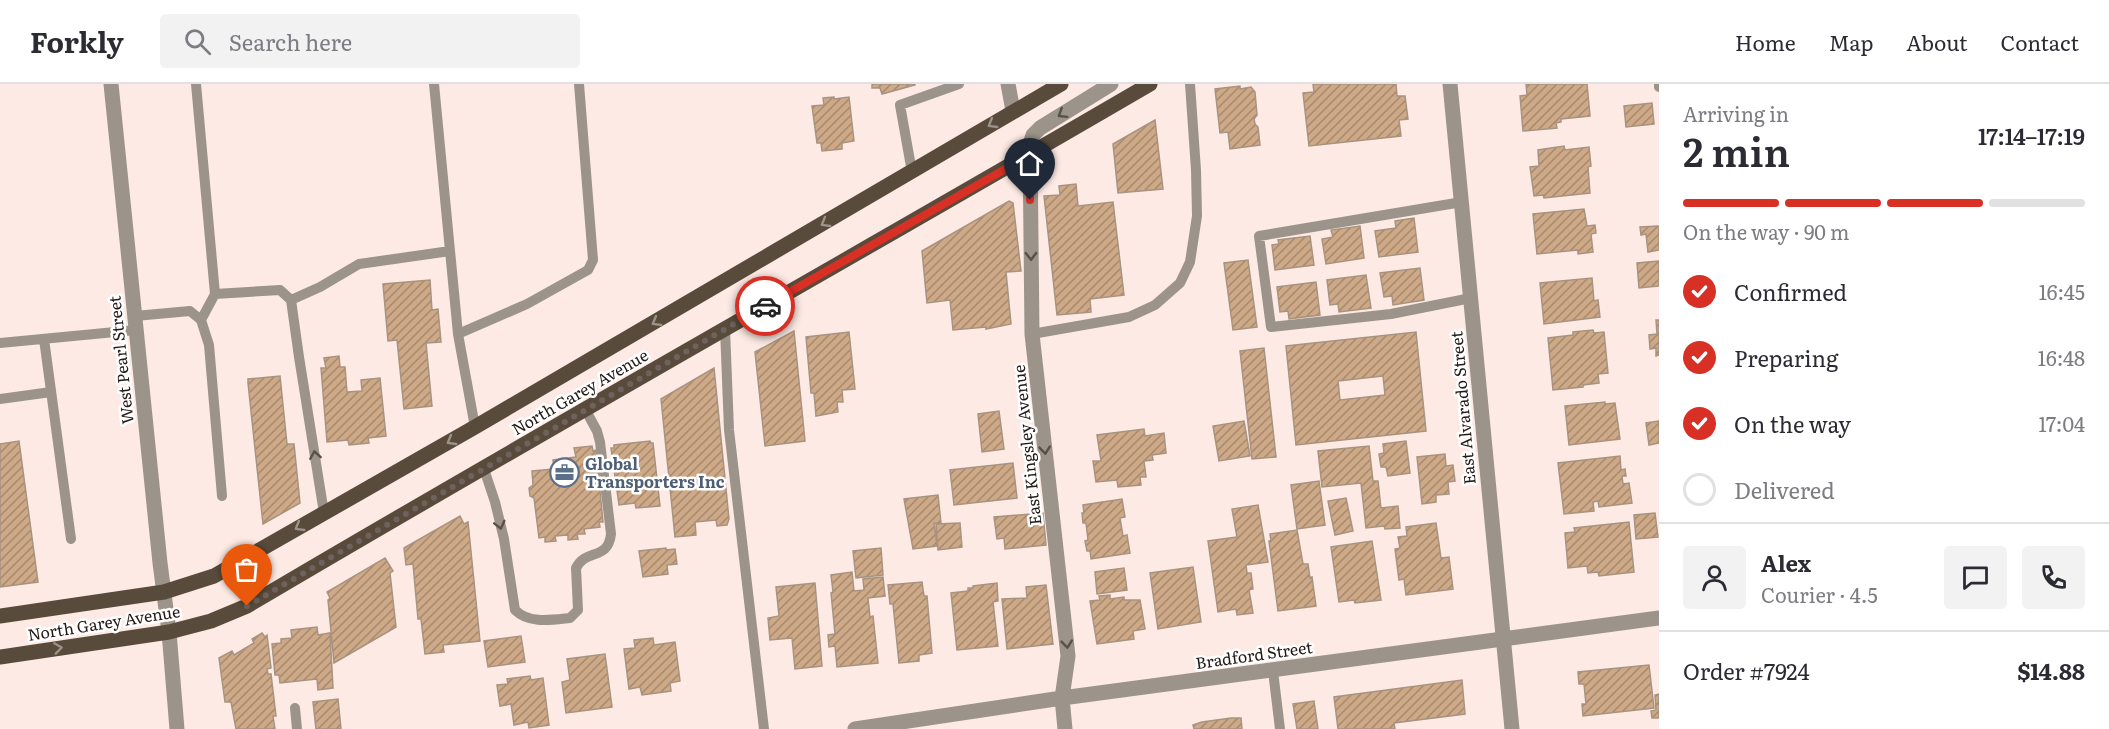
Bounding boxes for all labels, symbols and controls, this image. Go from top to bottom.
search box [160,14,580,68]
text: Forkly [30,20,124,62]
icon: search [181,25,214,58]
text: Search here [229,25,352,58]
text: Home [1735,26,1796,57]
text: Map [1829,26,1873,57]
text: About [1906,26,1968,57]
text: Contact [2001,26,2079,57]
text: Arriving in [1683,98,1789,128]
one-way arrow [1058,107,1068,119]
one-way arrow [988,116,998,128]
text: 17:14–17:19 [1978,119,2085,152]
text: 2 min [1683,121,1790,179]
pin [1004,138,1055,200]
icon: home [1013,147,1046,180]
one-way arrow [821,216,831,228]
text: On the way · 90 m [1683,216,1849,246]
one-way arrow [1025,251,1037,260]
icon: check [1683,275,1716,308]
text: Confirmed [1734,275,1847,308]
courier [735,276,795,336]
text: 16:45 [2039,276,2085,306]
icon: car [749,290,782,323]
street label: West Pearl Street [101,294,139,425]
one-way arrow [652,314,662,326]
street label: East Alvarado Street [1443,330,1481,486]
icon: check [1683,341,1716,374]
text: Preparing [1734,341,1838,374]
street label: North Garey Avenue [507,342,652,440]
text: 16:48 [2038,342,2085,372]
street label: East Kingsley Avenue [1006,364,1046,526]
icon: check [1683,407,1716,440]
text: On the way [1734,407,1851,440]
text: 17:04 [2038,408,2085,438]
one-way arrow [447,433,457,445]
one-way arrow [1038,446,1051,455]
one-way arrow [309,450,321,460]
place label: Global Transporters Inc [585,451,725,493]
office icon: Global Transporters Inc [548,457,580,489]
text: Delivered [1734,473,1835,506]
one-way arrow [295,520,305,532]
one-way arrow [493,520,506,530]
pin [221,544,272,606]
button: person [1683,546,1746,609]
text: Alex [1761,546,1811,579]
button: chat [1944,546,2007,609]
button: phone [2022,546,2085,609]
icon: bag [230,553,263,586]
text: Courier · 4.5 [1761,579,1878,609]
street label: North Garey Avenue [26,598,182,646]
street label: Bradford Street [1194,634,1314,674]
one-way arrow [1060,639,1073,649]
one-way arrow [53,643,62,655]
text: Order #7924 [1683,654,1810,687]
text: $14.88 [2017,654,2085,687]

